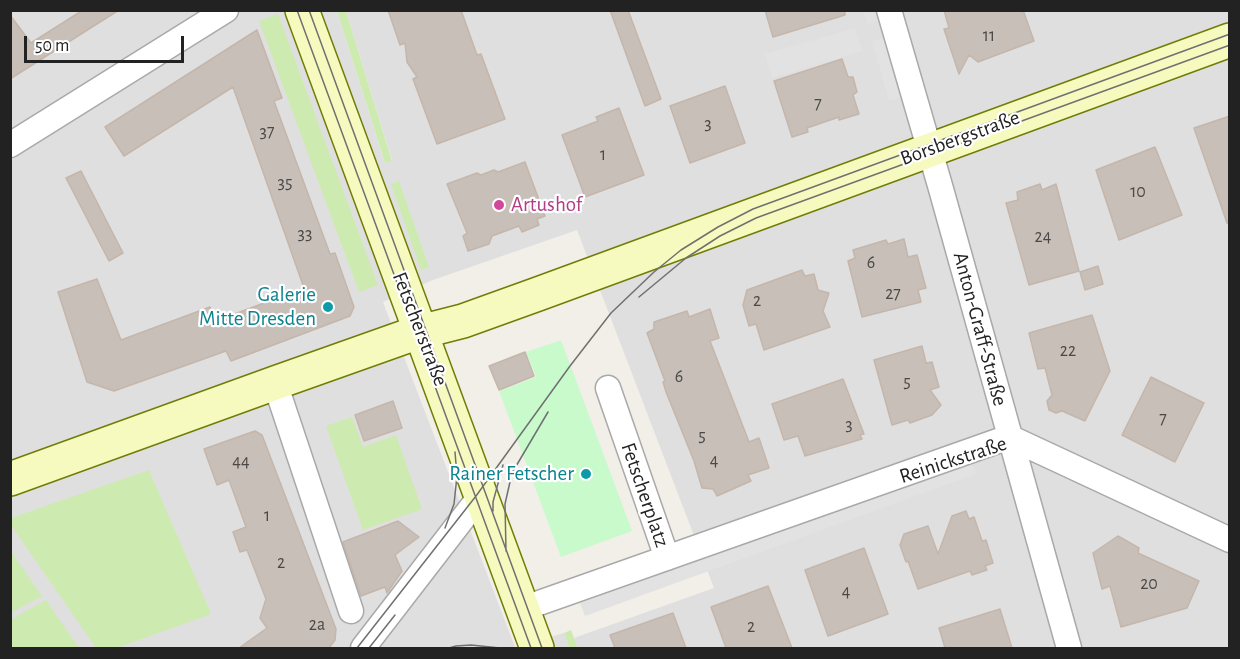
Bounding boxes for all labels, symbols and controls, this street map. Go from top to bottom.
scale bar [27,24,188,62]
house number: 11 [983,25,995,47]
text: 50 m [35,37,69,55]
house number: 7 [814,93,822,115]
street label: Borsbergstraße [897,105,1023,171]
house number: 3 [704,113,712,135]
house number: 37 [260,121,274,143]
house number: 1 [600,144,606,166]
house number: 35 [278,172,292,194]
house number: 10 [1130,181,1146,203]
place label: Artushof [511,192,582,218]
marker: Artushof [492,198,506,212]
house number: 33 [298,223,312,245]
house number: 24 [1035,226,1051,248]
street label: Anton-Graff-Straße [947,249,1013,409]
house number: 6 [867,252,875,274]
street label: Fetscherstraße [387,268,453,390]
place label: Galerie Mitte Dresden [199,282,316,332]
house number: 27 [885,283,901,305]
house number: 2 [753,290,761,312]
marker: Galerie Mitte Dresden [321,300,335,314]
house number: 22 [1060,340,1076,362]
house number: 6 [675,366,683,388]
house number: 5 [903,371,911,393]
house number: 7 [1159,408,1167,430]
house number: 3 [845,414,853,436]
house number: 5 [698,425,706,447]
street label: Reinickstraße [896,431,1010,489]
street label: Fetscherplatz [615,439,675,551]
house number: 4 [710,450,718,472]
house number: 44 [232,451,250,473]
place label: Rainer Fetscher [449,461,574,487]
marker: Rainer Fetscher [579,467,593,481]
house number: 1 [264,505,270,527]
house number: 2 [277,552,285,574]
house number: 20 [1140,573,1158,595]
house number: 4 [842,581,850,603]
house number: 2a [309,614,325,636]
house number: 2 [747,616,755,638]

